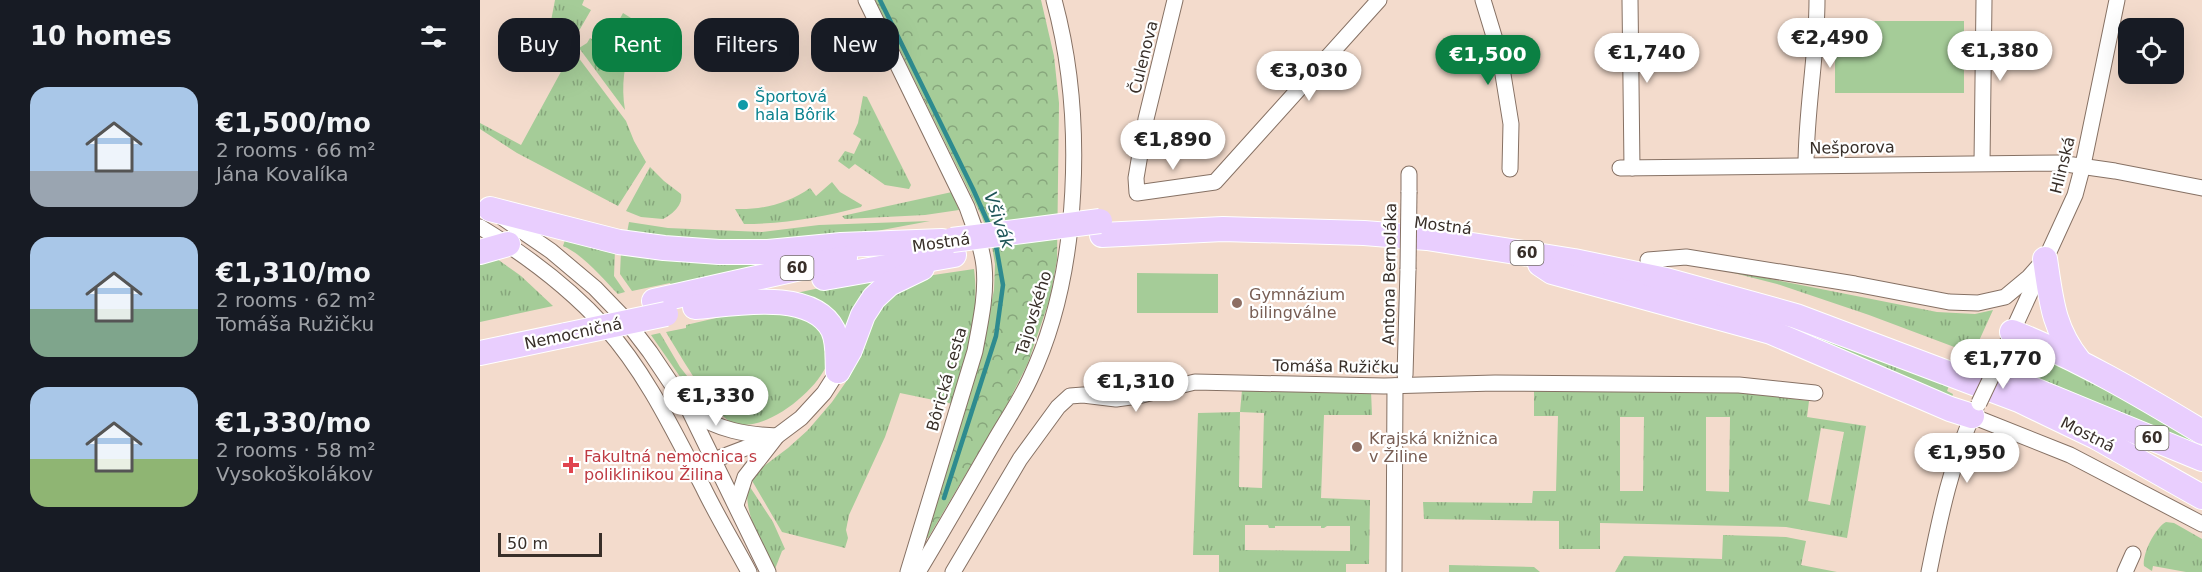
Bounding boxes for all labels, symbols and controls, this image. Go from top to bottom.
chip: Buy [498,18,580,72]
chip: Rent [592,18,682,72]
chip: Filters [694,18,799,72]
chip: New [811,18,899,72]
pin: €2,490 [1781,18,1879,69]
map controls [2118,18,2184,84]
button: locate [2118,18,2184,84]
street label: Čulenova [1125,19,1162,96]
icon: filters [417,20,450,53]
text: 10 homes [30,21,172,51]
text: €2,490 [1791,25,1869,49]
pin: €1,380 [1951,31,2049,82]
pin: €1,740 [1598,33,1696,84]
pin: €1,500 [1439,35,1537,86]
text: €1,380 [1961,38,2039,62]
text: €1,740 [1608,40,1686,64]
text: €1,500 [1449,42,1527,66]
pin: €3,030 [1260,51,1358,102]
text: €3,030 [1270,58,1348,82]
place label: Športová hala Bôrik [755,87,836,124]
marker: Športová hala Bôrik [736,98,750,112]
text: €1,500/mo [216,108,371,138]
icon: home [78,111,150,183]
pin: €1,890 [1124,120,1222,171]
text: €1,890 [1134,127,1212,151]
street label: Hlinská [2046,135,2079,196]
street label: Nešporova [1809,137,1895,158]
text: 2 rooms · 66 m² [216,138,376,162]
text: Jána Kovalíka [216,162,349,186]
water label: Všivák [980,189,1019,253]
street label: Antona Bernoláka [1379,203,1400,345]
street label: Mostná [1413,213,1473,238]
street label: Mostná [911,229,971,256]
road number: 60 [1510,241,1544,265]
road number: 60 [780,256,814,280]
text: €1,310/mo [216,258,371,288]
icon: home [78,261,150,333]
street label: Tajovského [1011,269,1055,359]
place label: Gymnázium bilingválne [1249,285,1345,322]
text: 2 rooms · 62 m² [216,288,376,312]
marker: Gymnázium bilingválne [1230,296,1244,310]
text: Tomáša Ružičku [216,312,374,336]
street label: Nemocničná [523,314,624,353]
street label: Bôrická cesta [923,325,970,433]
pin: €1,770 [1954,339,2052,390]
text: €1,770 [1964,346,2042,370]
street label: Tomáša Ružičku [1272,356,1399,377]
pin: €1,310 [1087,362,1185,413]
text: €1,310 [1097,369,1175,393]
pin: €1,330 [667,376,765,427]
text: €1,330 [677,383,755,407]
text: €1,330/mo [216,408,371,438]
icon: home [78,411,150,483]
street label: Mostná [2058,413,2118,456]
road number: 60 [2136,426,2168,450]
place label: Krajská knižnica v Žiline [1369,429,1498,466]
pin: €1,950 [1918,433,2016,484]
text: 2 rooms · 58 m² [216,438,376,462]
marker: Krajská knižnica v Žiline [1350,440,1364,454]
text: €1,950 [1928,440,2006,464]
place label: Fakultná nemocnica s poliklinikou Žilina [584,447,757,484]
marker: Fakultná nemocnica s poliklinikou Žilina [562,456,580,474]
text: Vysokoškolákov [216,462,373,486]
scale bar [498,530,602,558]
text: 50 m [507,534,548,553]

